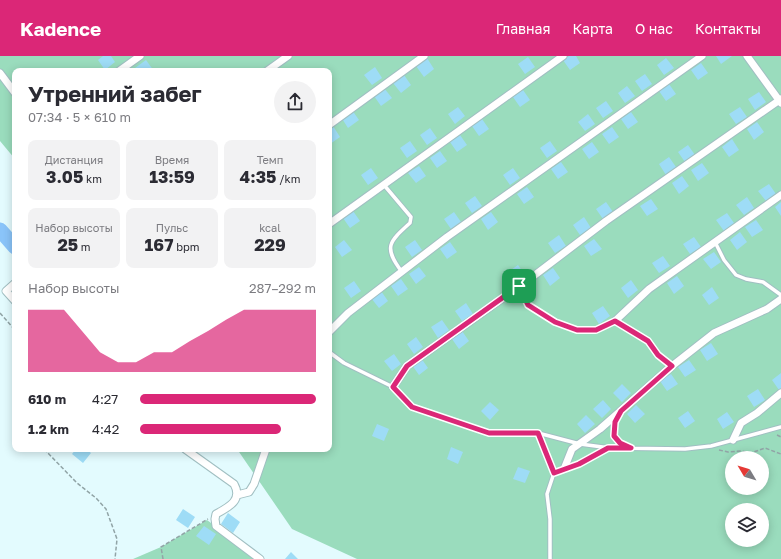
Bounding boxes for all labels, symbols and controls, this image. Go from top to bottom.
text: Kadence [20,17,101,40]
text: Главная [496,20,550,37]
text: Карта [572,20,613,37]
text: О нас [635,20,673,37]
text: Контакты [695,20,761,37]
text: Утренний забег [28,80,202,107]
button: share [274,81,316,123]
text: 07:34 · 5 × 610 m [28,109,131,125]
text: Дистанция [45,153,103,166]
text: Время [155,153,189,166]
text: Темп [257,153,283,166]
text: 3.05 [46,166,83,187]
text: 13:59 [149,166,195,187]
text: 4:35 [240,166,276,187]
text: km [83,172,102,185]
text: /km [276,172,300,185]
text: Набор высоты [35,221,113,234]
text: Пульс [156,221,188,234]
text: kcal [259,221,281,234]
text: 25 [57,234,78,255]
text: 167 [145,234,173,255]
text: 229 [254,234,286,255]
text: m [78,240,91,253]
text: bpm [173,240,199,253]
pin [502,269,536,303]
icon: arrive [508,275,530,297]
text: Набор высоты [28,280,119,296]
text: 287–292 m [249,280,316,296]
text: 610 m [28,391,66,407]
text: 4:27 [92,391,118,407]
text: 1.2 km [28,421,69,437]
text: 4:42 [92,421,119,437]
north arrow [725,451,769,495]
map controls [725,451,769,547]
button: layers [725,503,769,547]

